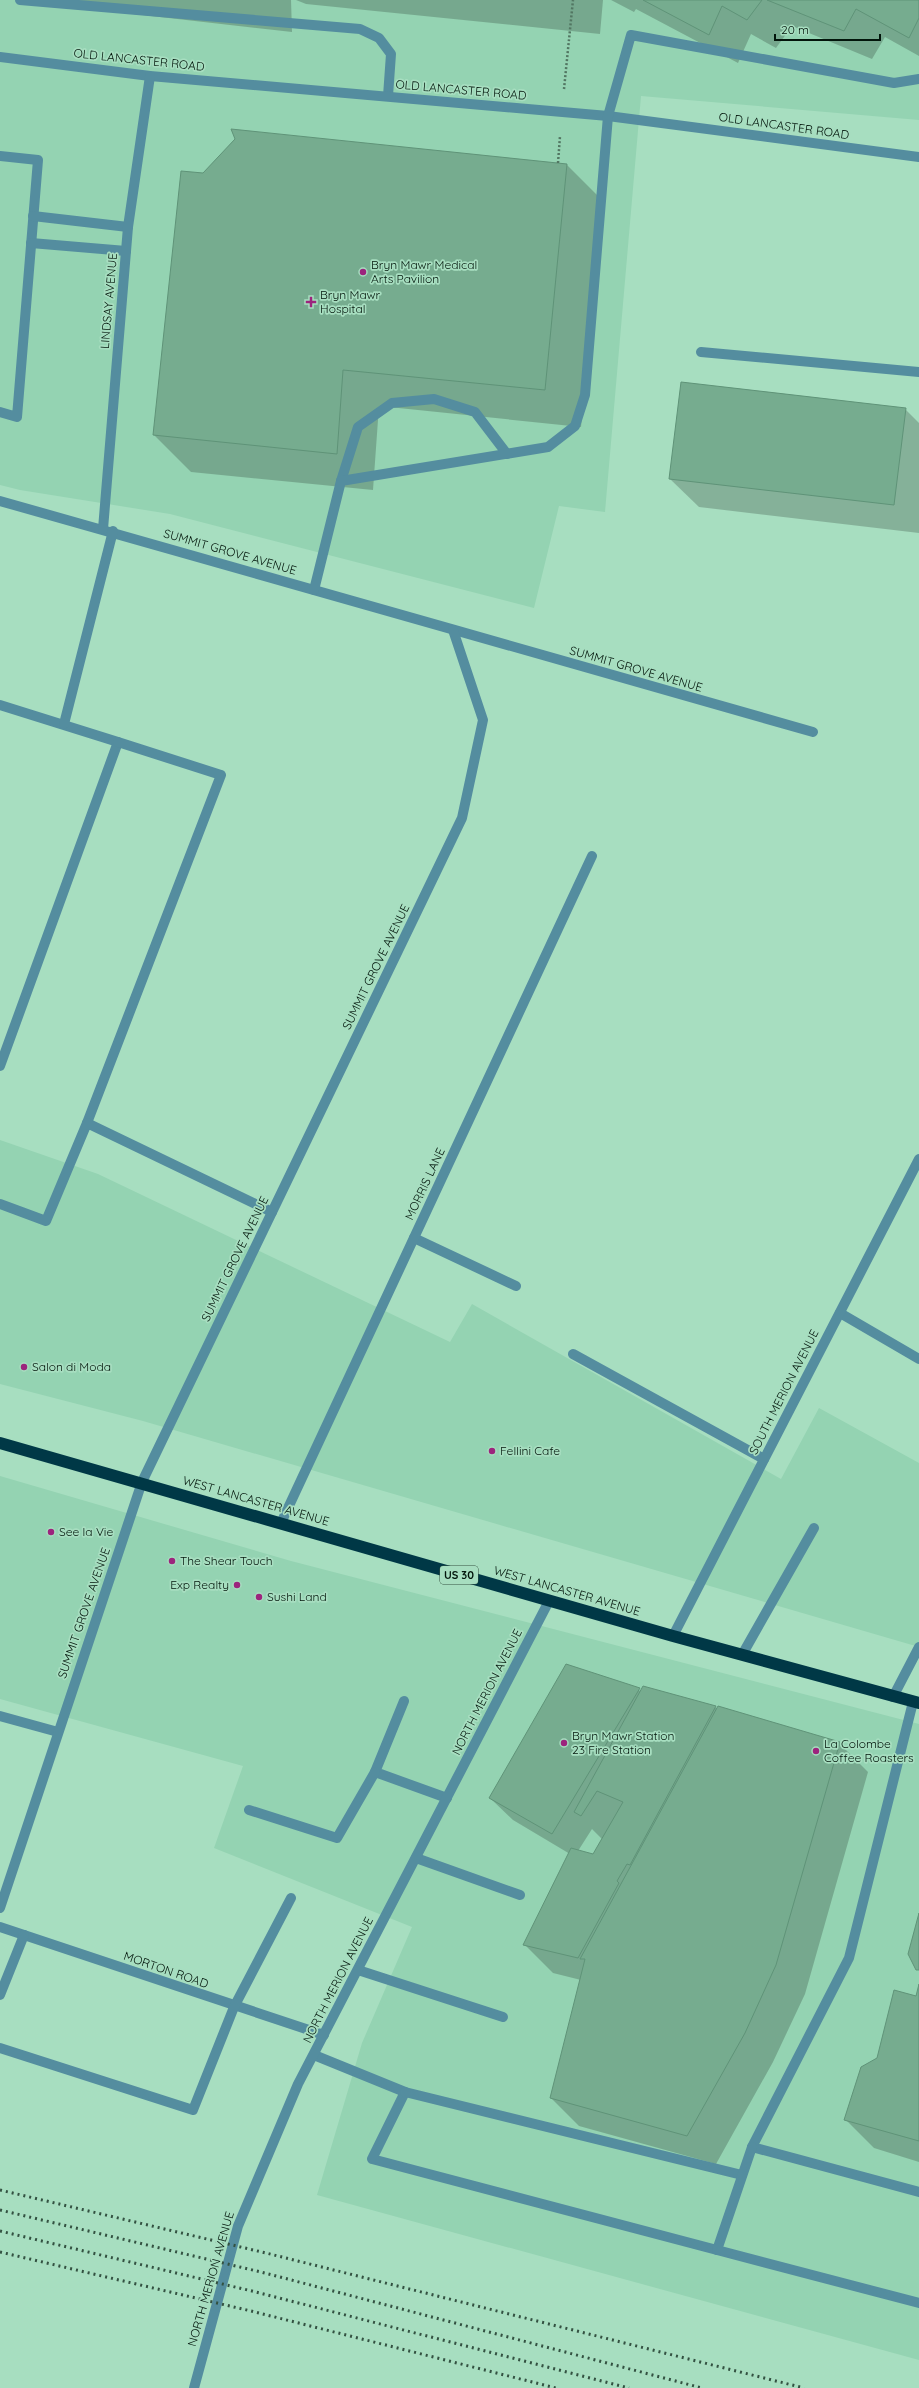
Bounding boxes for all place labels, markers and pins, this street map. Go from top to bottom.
place label: Bryn Mawr Medical Arts Pavilion [371,257,477,286]
marker: Bryn Mawr Medical Arts Pavilion [358,267,368,277]
place label: Bryn Mawr Hospital [320,287,381,316]
marker: Bryn Mawr Hospital [305,296,317,308]
place label: Salon di Moda [32,1359,111,1374]
marker: Salon di Moda [19,1362,29,1372]
place label: Fellini Cafe [500,1443,560,1458]
marker: Fellini Cafe [487,1446,497,1456]
place label: See la Vie [59,1524,113,1539]
marker: See la Vie [46,1527,56,1537]
place label: The Shear Touch [180,1553,273,1568]
marker: The Shear Touch [167,1556,177,1566]
place label: Exp Realty [170,1577,229,1592]
marker: Exp Realty [232,1580,242,1590]
place label: Sushi Land [267,1589,327,1604]
marker: Sushi Land [254,1592,264,1602]
place label: Bryn Mawr Station 23 Fire Station [572,1728,674,1757]
place label: La Colombe Coffee Roasters [824,1736,914,1765]
marker: Bryn Mawr Station 23 Fire Station [559,1738,569,1748]
marker: La Colombe Coffee Roasters [811,1746,821,1756]

